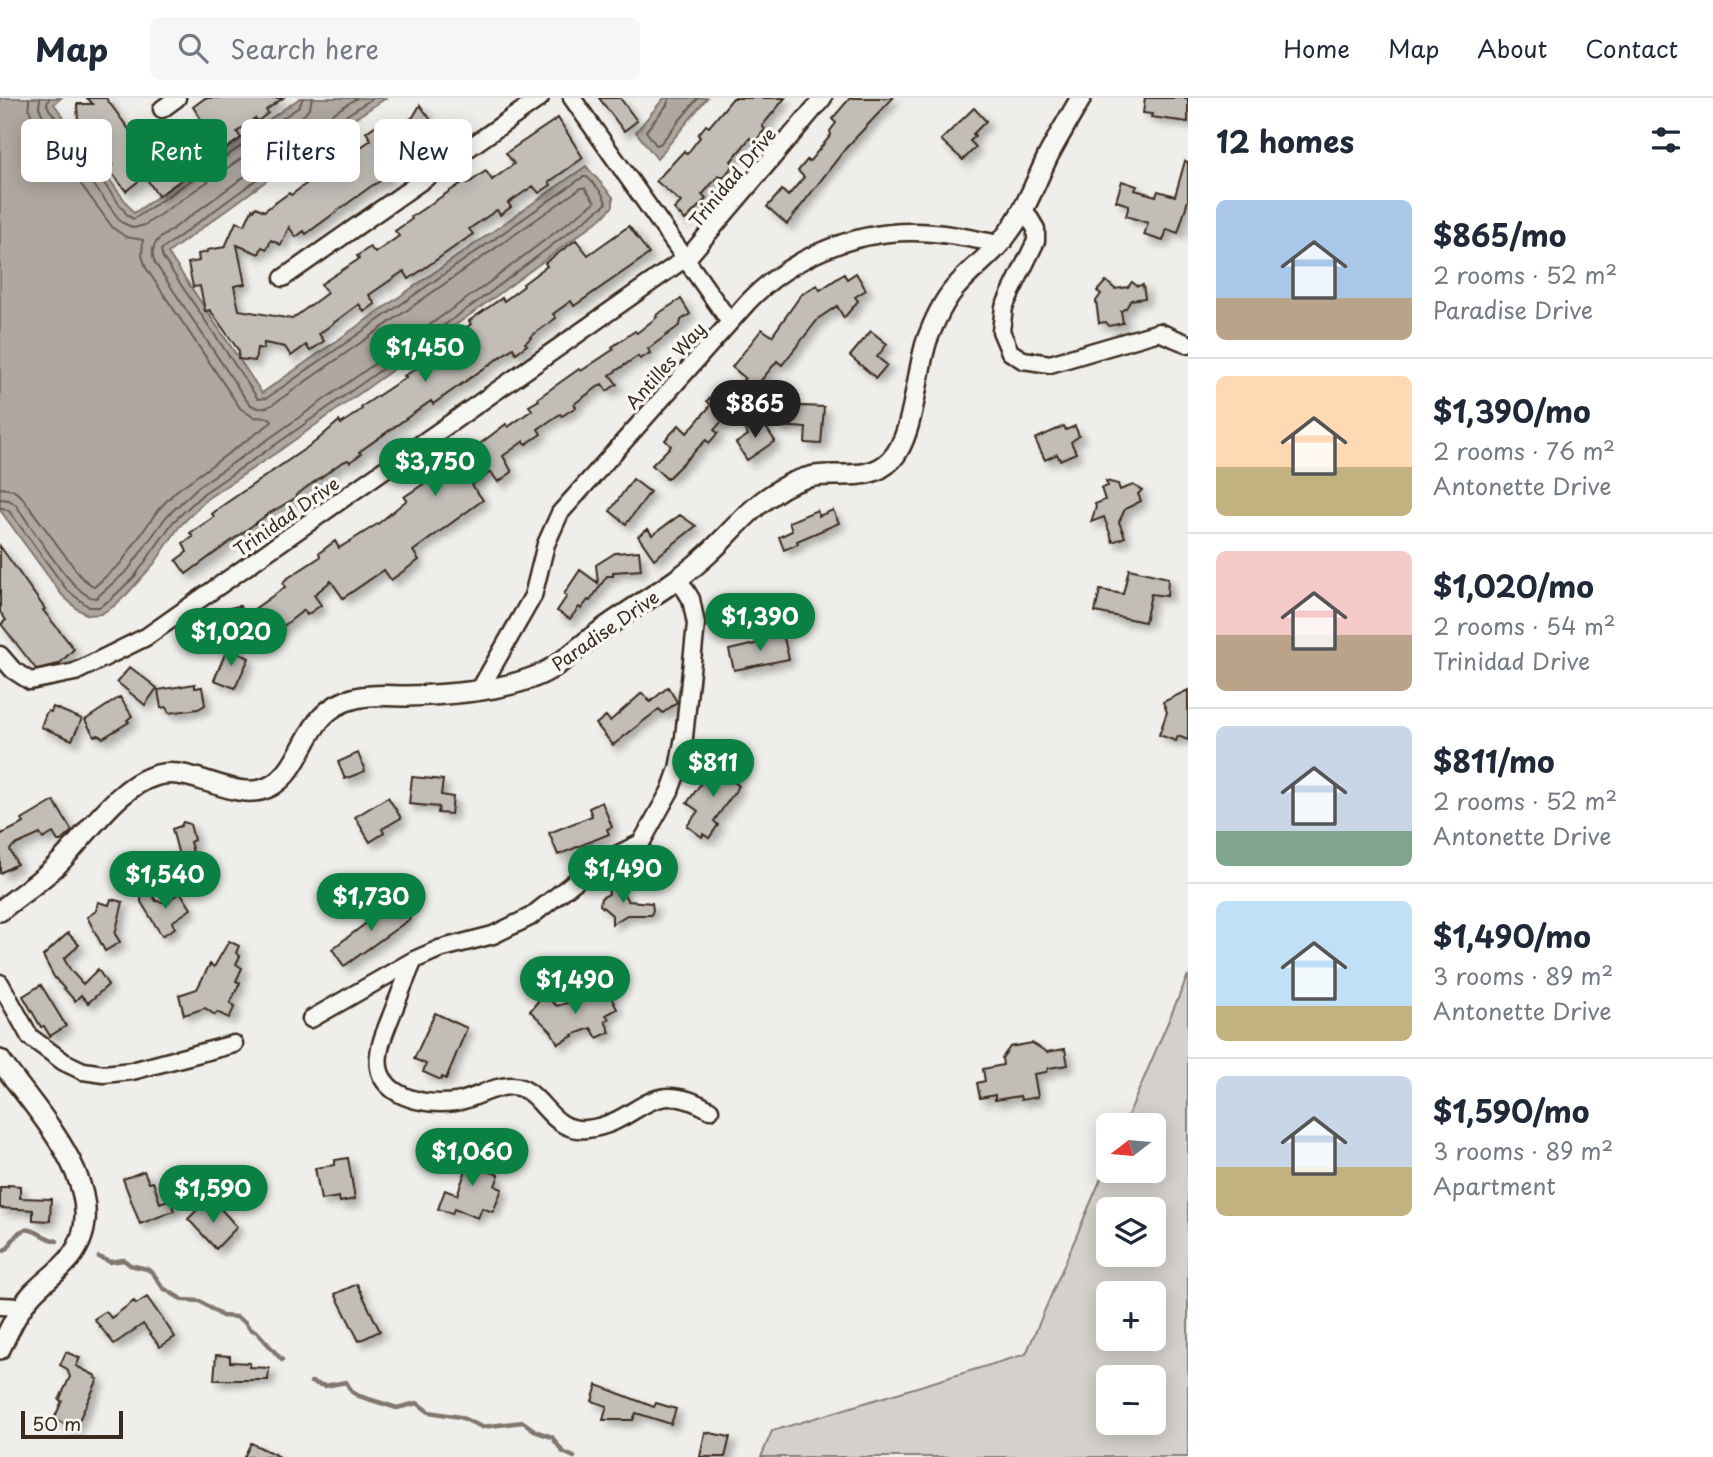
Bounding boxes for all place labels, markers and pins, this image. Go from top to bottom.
pin: $1,450 [368,324,482,384]
pin: $865 [714,380,796,440]
pin: $3,750 [378,438,492,498]
pin: $1,390 [703,594,817,653]
pin: $1,020 [174,608,288,668]
pin: $811 [672,740,754,799]
pin: $1,490 [566,846,680,905]
pin: $1,540 [108,852,222,911]
pin: $1,730 [314,874,428,933]
pin: $1,490 [518,956,632,1016]
pin: $1,060 [415,1128,529,1188]
pin: $1,590 [156,1166,270,1225]

